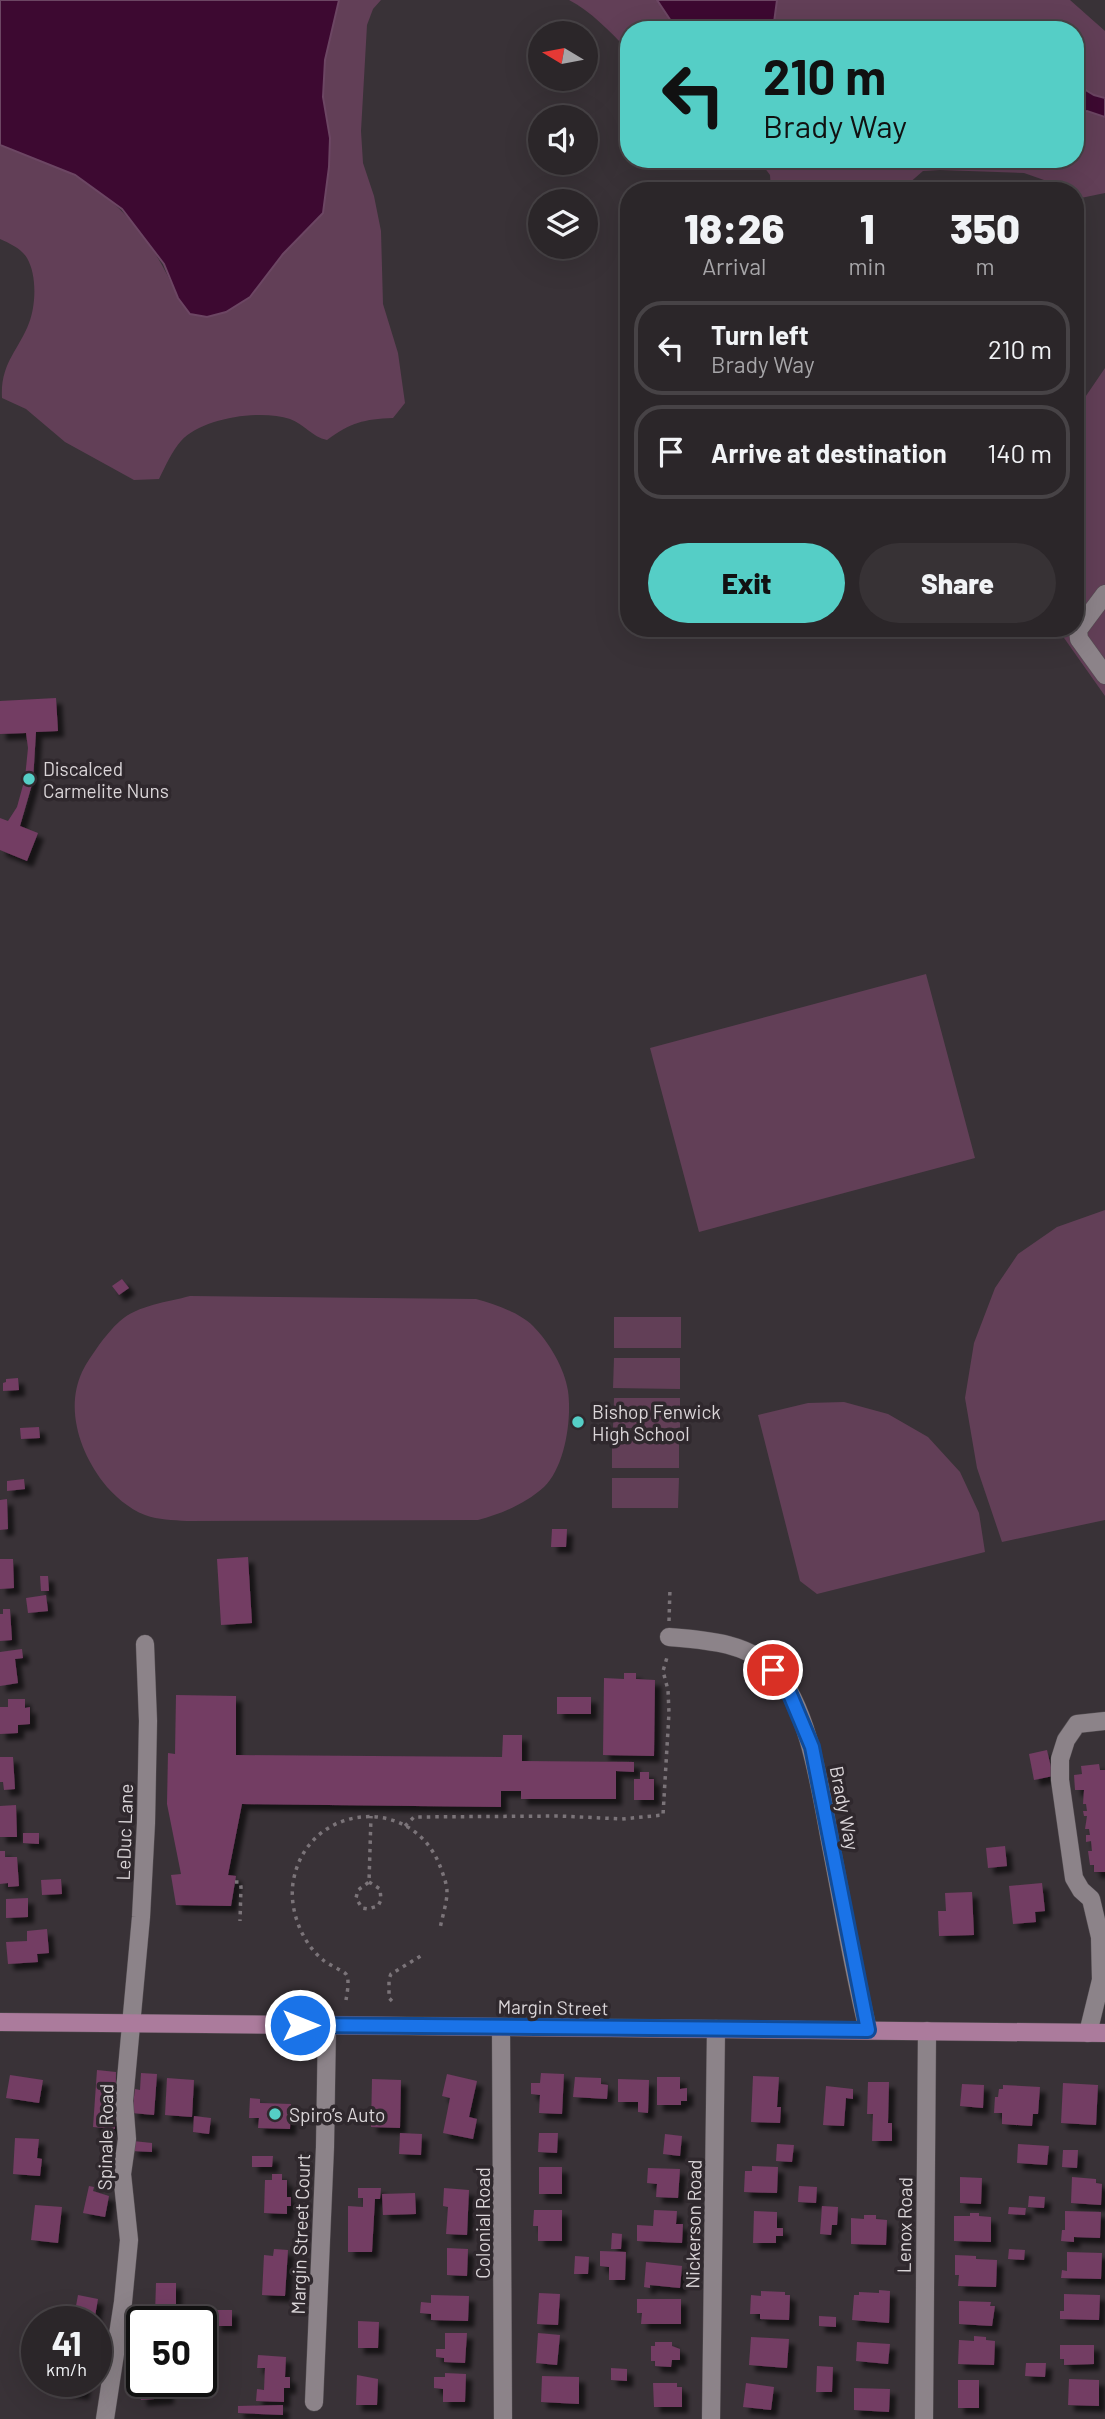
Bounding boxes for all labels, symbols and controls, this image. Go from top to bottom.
north arrow [528,21,598,91]
map controls [528,21,598,259]
text: 210 m [763,46,886,105]
icon: left [648,49,739,140]
button: sound [528,105,598,175]
text: Brady Way [763,106,907,144]
button: layers [528,189,598,259]
text: 18:26 [684,202,784,252]
text: 1 [860,202,875,252]
text: 350 [950,202,1020,252]
text: Arrival [702,252,766,280]
text: min [849,252,886,280]
text: m [975,252,994,280]
text: Turn left [711,319,809,350]
icon: left [652,329,690,367]
text: 210 m [988,333,1052,364]
text: Brady Way [711,350,815,378]
icon: arrive [652,433,690,471]
text: Arrive at destination [711,437,947,468]
text: 140 m [987,437,1052,468]
button: Exit [648,543,845,623]
button: Share [859,543,1056,623]
place label: Discalced Carmelite Nuns [43,757,169,802]
marker: Discalced Carmelite Nuns [21,771,37,787]
place label: Bishop Fenwick High School [592,1400,721,1445]
marker: Bishop Fenwick High School [570,1414,586,1430]
pin [743,1640,803,1700]
icon: arrive [754,1651,792,1689]
street label: Brady Way [826,1764,864,1852]
street label: LeDuc Lane [111,1783,137,1881]
position arrow [263,1988,337,2062]
street label: Margin Street [497,1995,609,2019]
street label: Spinale Road [93,2083,117,2191]
place label: Spiro’s Auto [289,2103,385,2126]
marker: Spiro’s Auto [267,2106,283,2122]
street label: Margin Street Court [286,2153,314,2315]
street label: Nickerson Road [680,2159,706,2289]
street label: Colonial Road [471,2167,494,2279]
street label: Lenox Road [892,2177,916,2273]
speed limit sign: 50 [126,2306,217,2397]
text: 41 [51,2321,82,2363]
text: km/h [46,2358,87,2380]

